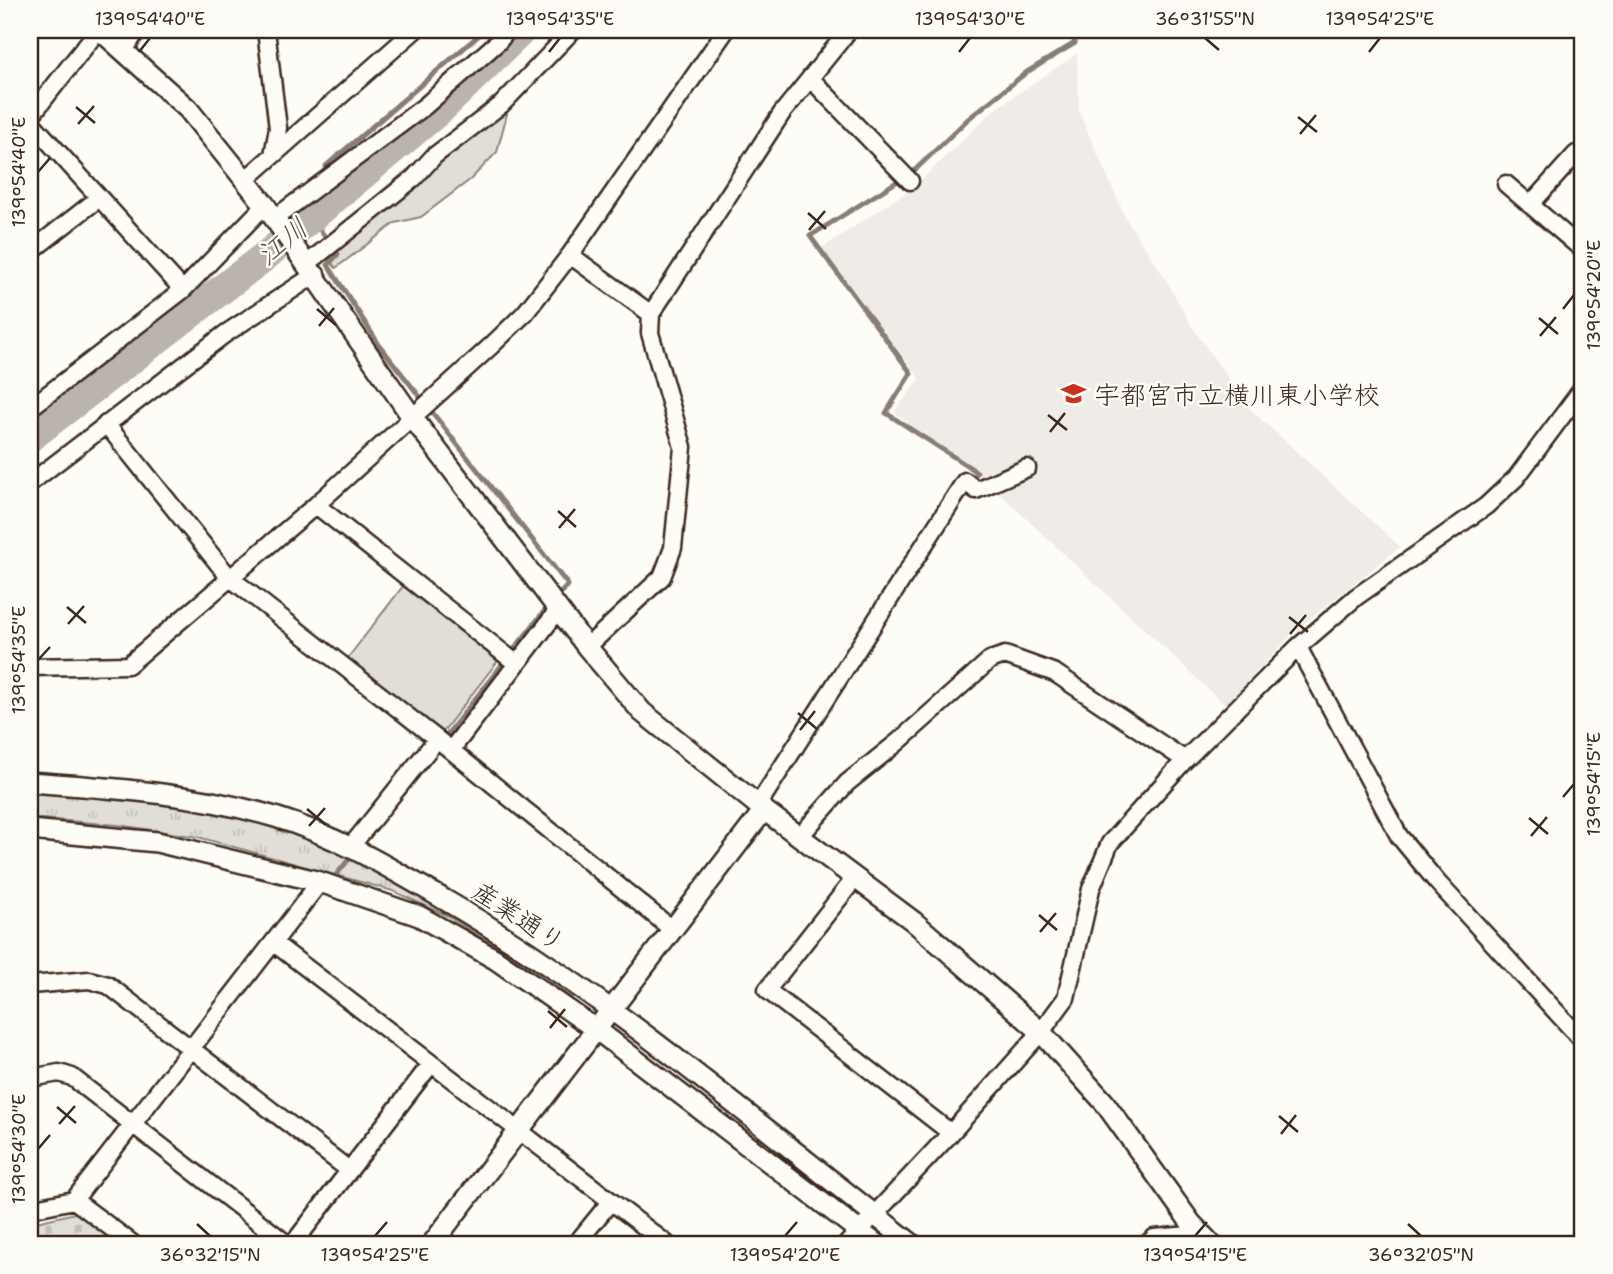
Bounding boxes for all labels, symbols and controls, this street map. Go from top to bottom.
text: 139°54'40"E [95,7,205,31]
text: 139°54'35"E [506,7,614,31]
text: 139°54'30"E [915,7,1025,31]
text: 36°31'55"N [1155,7,1255,31]
text: 139°54'25"E [1326,7,1434,31]
text: 139°54'40"E [7,117,31,227]
water label: 江川 [248,209,316,273]
text: 139°54'20"E [1582,240,1606,350]
place label: 宇都宮市立横川東小学校 [1094,377,1380,412]
school or university icon: 宇都宮市立横川東小学校 [1060,380,1088,408]
text: 139°54'35"E [7,606,31,714]
text: 139°54'15"E [1582,732,1606,836]
street label: 産業通り [466,873,572,959]
text: 139°54'30"E [7,1094,31,1204]
text: 36°32'15"N [159,1243,261,1267]
text: 139°54'25"E [321,1243,429,1267]
text: 139°54'20"E [730,1243,840,1267]
text: 139°54'15"E [1143,1243,1247,1267]
text: 36°32'05"N [1368,1243,1474,1267]

